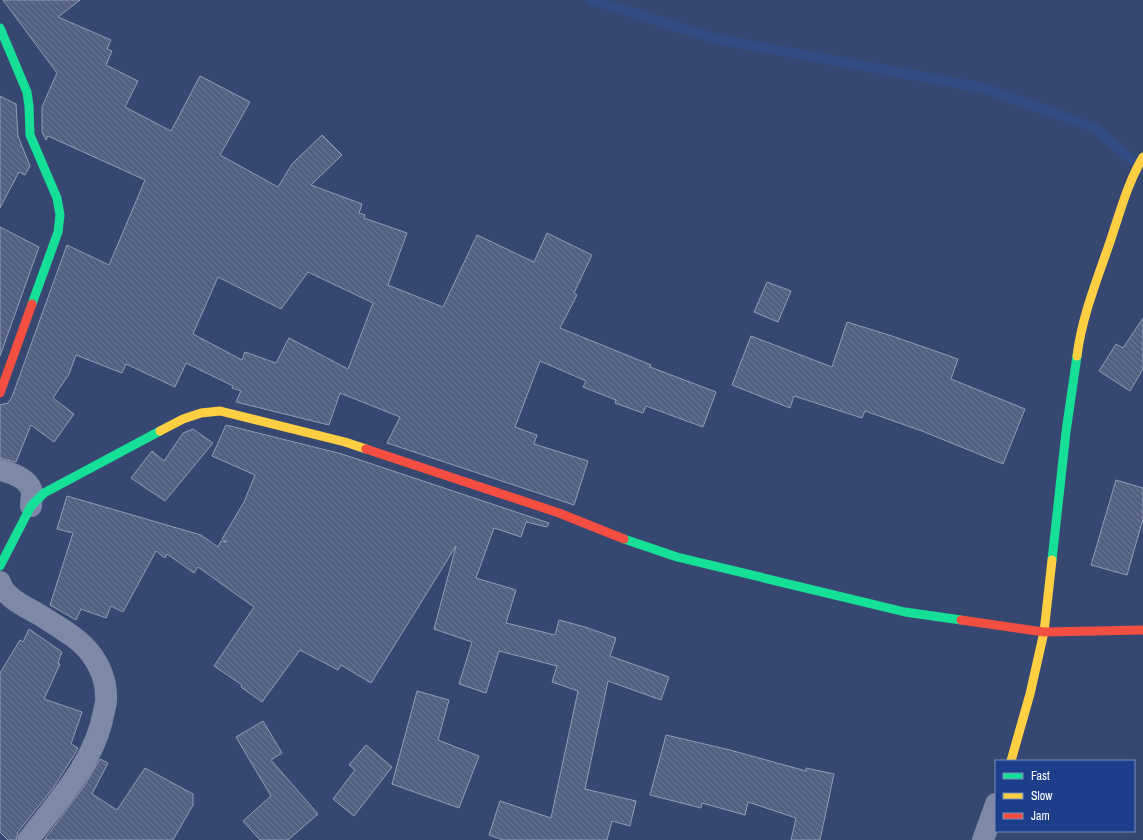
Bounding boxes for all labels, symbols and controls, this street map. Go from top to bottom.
legend [995,760,1135,832]
text: Fast [1031,768,1050,784]
text: Slow [1031,788,1053,804]
text: Jam [1031,808,1050,824]

